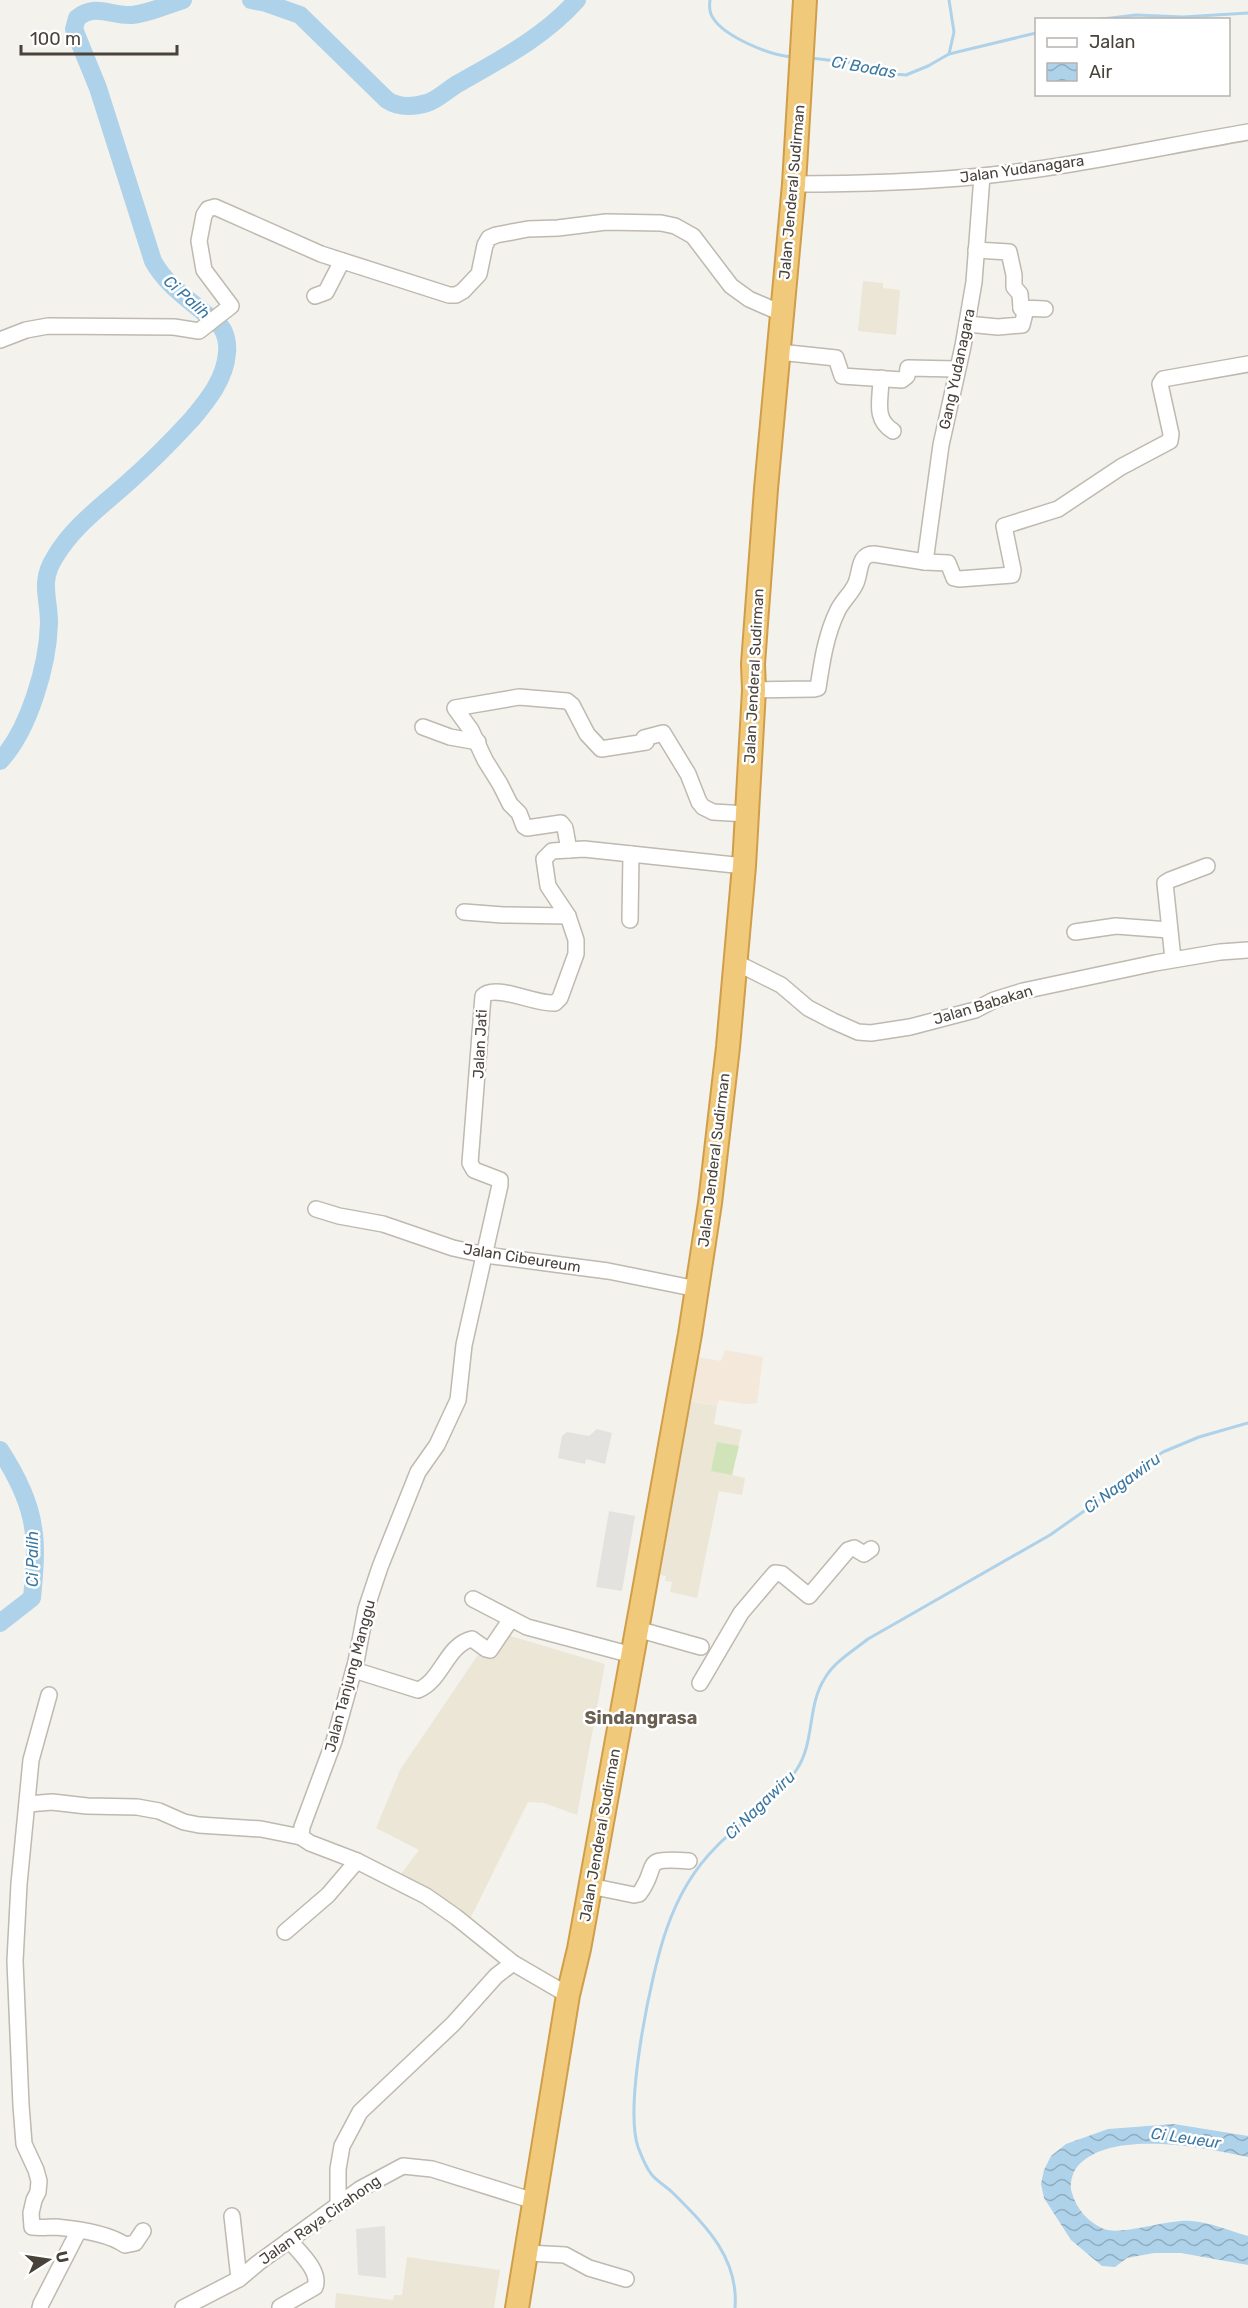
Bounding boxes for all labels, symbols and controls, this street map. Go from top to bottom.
scale bar [21,18,177,56]
legend [1035,18,1230,96]
text: 100 m [30,28,81,50]
text: Jalan [1089,31,1136,53]
water label: Ci Bodas [830,52,898,82]
text: Air [1089,61,1112,83]
street label: Jalan Jenderal Sudirman [775,104,809,280]
street label: Jalan Yudanagara [959,151,1085,187]
water label: Ci Palih [160,271,214,323]
street label: Gang Yudanagara [935,307,979,431]
street label: Jalan Jenderal Sudirman [740,588,768,764]
street label: Jalan Babakan [931,981,1035,1029]
street label: Jalan Jati [469,1009,491,1079]
street label: Jalan Jenderal Sudirman [694,1072,734,1248]
street label: Jalan Cibeureum [462,1240,582,1276]
water label: Ci Nagawiru [1080,1449,1164,1517]
water label: Ci Palih [23,1531,42,1587]
street label: Jalan Tanjung Manggu [321,1598,379,1754]
district label: Sindangrasa [585,1707,697,1729]
street label: Jalan Jenderal Sudirman [576,1747,624,1923]
water label: Ci Nagawiru [721,1767,799,1843]
water label: Ci Leueur [1150,2124,1223,2152]
street label: Jalan Raya Cirahong [256,2171,384,2269]
north arrow [18,2230,78,2290]
text: U [52,2249,73,2265]

